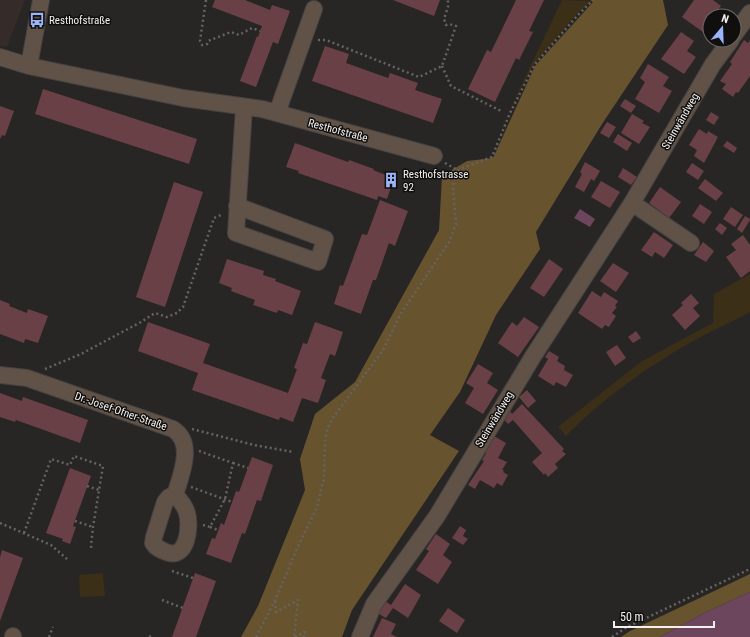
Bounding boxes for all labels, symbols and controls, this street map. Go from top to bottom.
north arrow [702,8,742,48]
bus stop icon: Resthofstraße [28,11,46,29]
text: N [720,12,731,26]
place label: Resthofstraße [49,14,110,27]
street label: Steinwändweg [659,91,702,152]
street label: Resthofstraße [307,116,369,145]
place label: Resthofstrasse 92 [403,168,468,194]
building icon: Resthofstrasse 92 [382,171,400,189]
street label: Steinwändweg [473,389,516,450]
street label: Dr.-Josef-Ofner-Straße [73,390,169,433]
scale bar [614,603,714,629]
text: 50 m [620,610,644,624]

